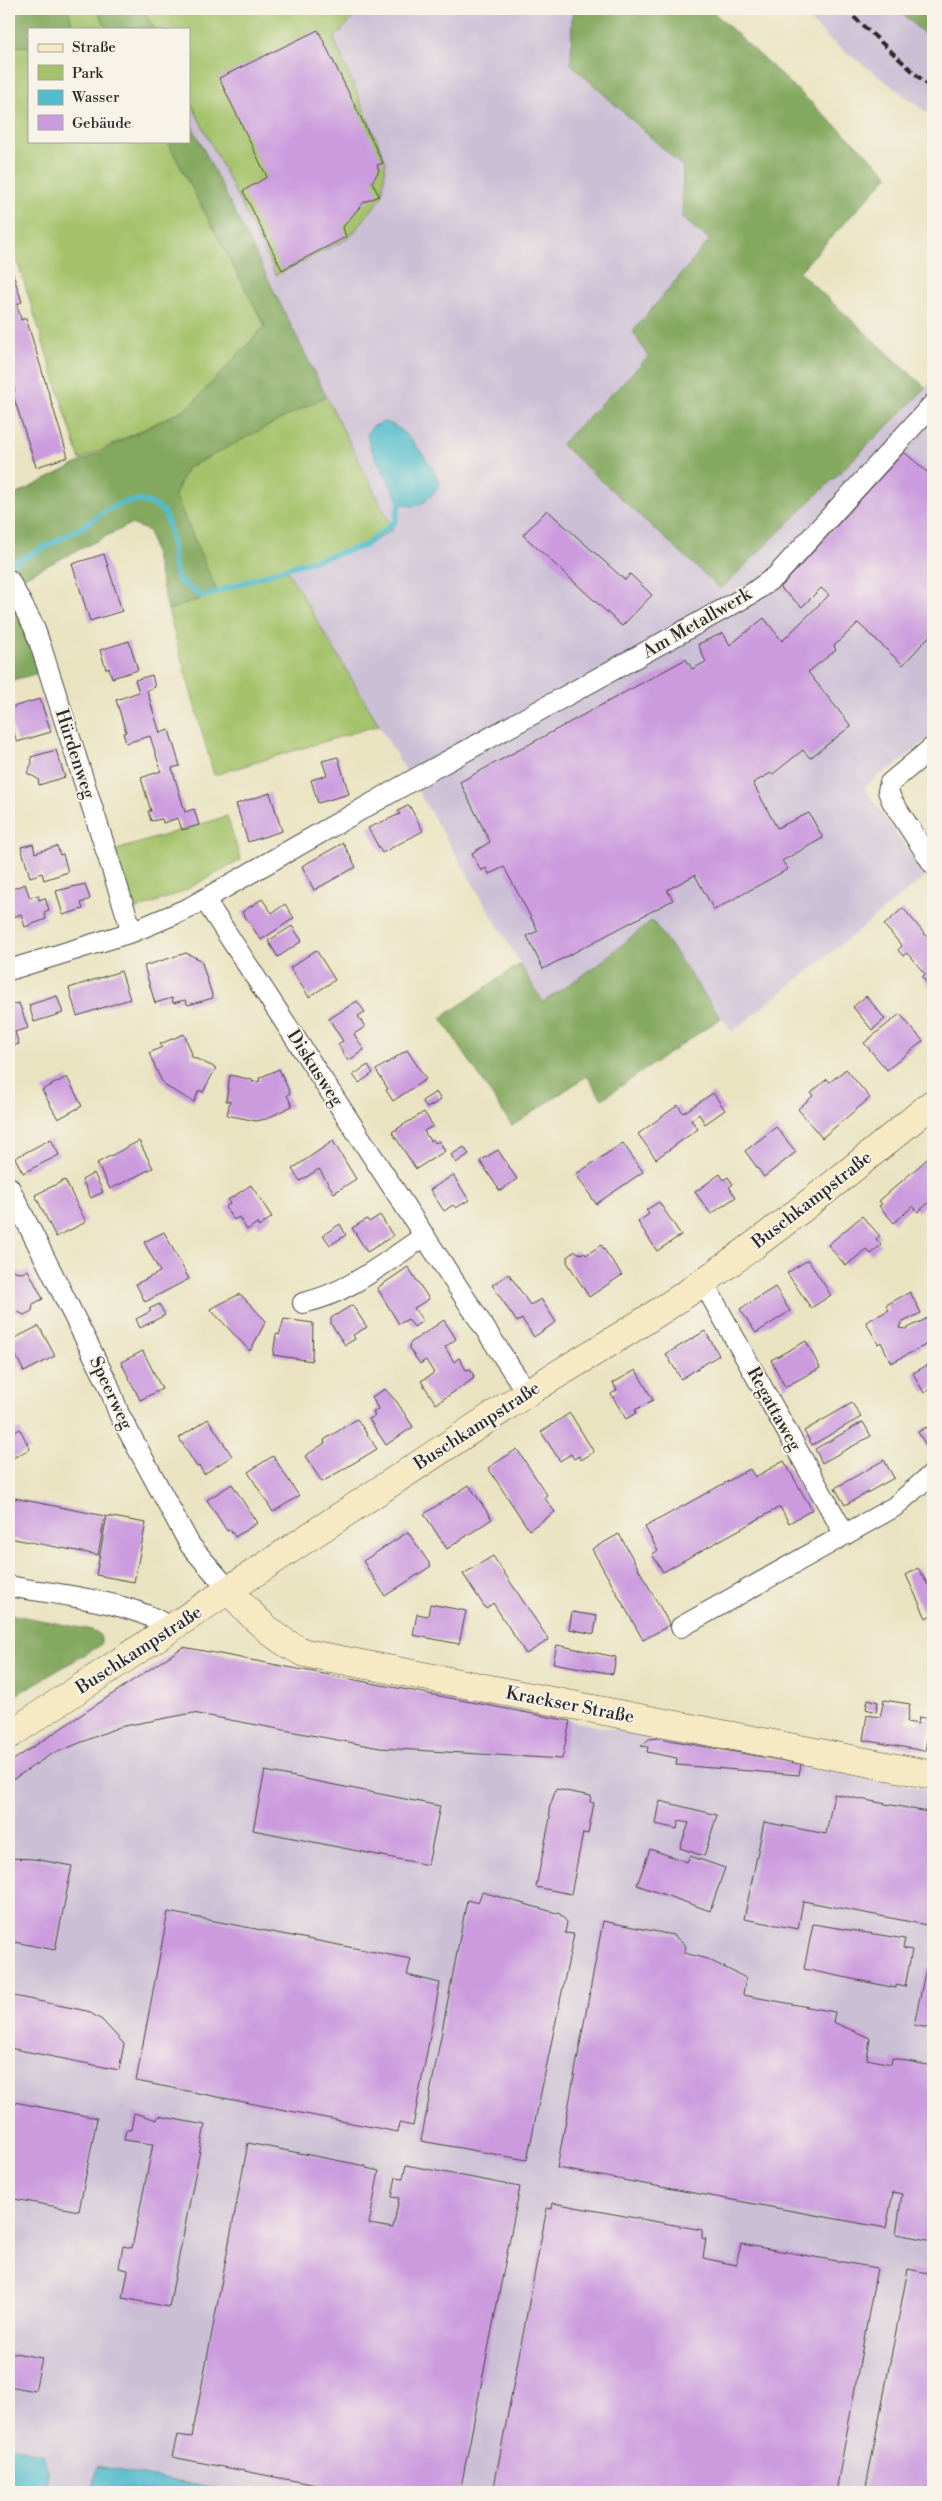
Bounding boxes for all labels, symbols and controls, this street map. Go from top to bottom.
legend [28,28,190,142]
text: Straße [72,38,116,57]
text: Park [72,64,104,83]
text: Wasser [71,88,120,107]
text: Gebäude [72,114,131,133]
street label: Am Metallwerk [638,582,757,664]
street label: Hürdenweg [50,706,101,802]
street label: Diskusweg [282,1025,349,1111]
street label: Buschkampstraße [747,1146,877,1255]
street label: Speerweg [84,1353,138,1434]
street label: Regattaweg [742,1363,807,1456]
street label: Buschkampstraße [409,1377,545,1476]
street label: Buschkampstraße [71,1601,207,1700]
street label: Krackser Straße [504,1681,636,1729]

